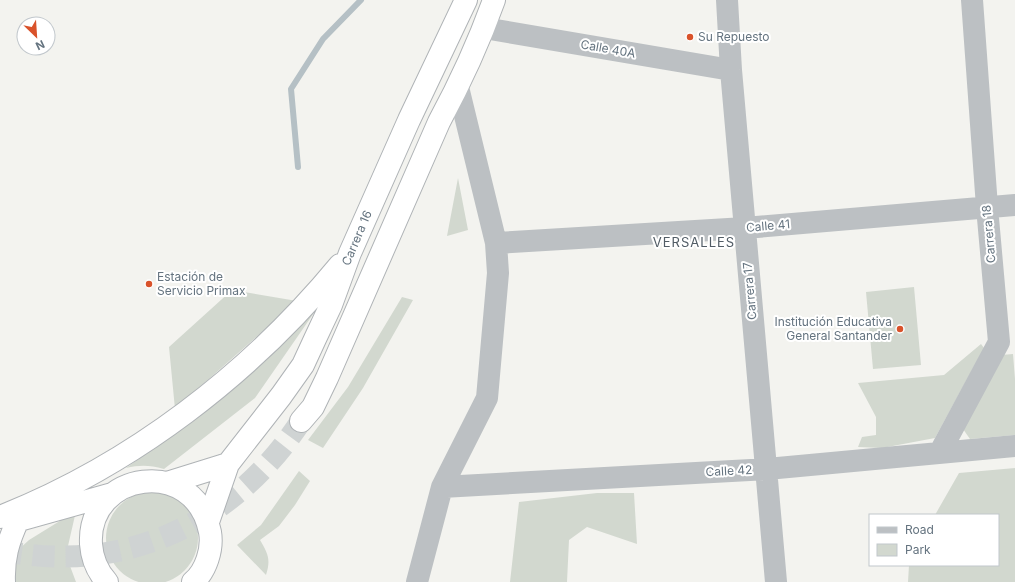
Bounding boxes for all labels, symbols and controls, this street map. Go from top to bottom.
north arrow [16,16,56,56]
place label: Su Repuesto [698,29,770,44]
marker: Su Repuesto [685,32,695,42]
street label: Calle 40A [580,36,637,61]
text: N [33,37,47,53]
street label: Carrera 18 [978,204,999,264]
street label: Carrera 16 [338,208,375,268]
street label: Calle 41 [745,216,791,235]
district label: VERSALLES [653,234,735,250]
street label: Carrera 17 [739,261,759,321]
place label: Estación de Servicio Primax [157,269,246,298]
marker: Estación de Servicio Primax [144,279,154,289]
place label: Institución Educativa General Santander [774,314,892,343]
marker: Institución Educativa General Santander [895,324,905,334]
street label: Calle 42 [705,462,753,479]
legend [869,514,999,566]
text: Road [905,522,934,537]
text: Park [905,542,931,557]

